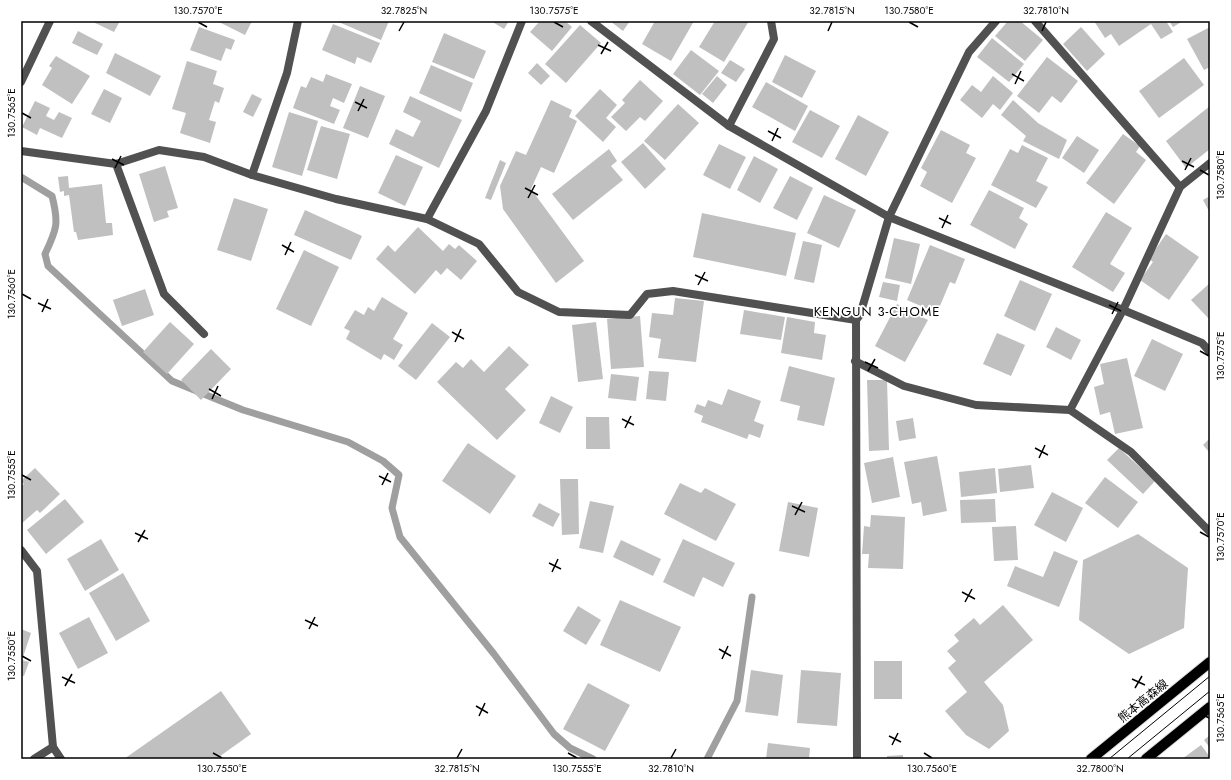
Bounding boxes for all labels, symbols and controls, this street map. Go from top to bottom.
text: 130.7570°E [173,3,223,18]
text: 32.7825°N [381,3,427,18]
text: 130.7575°E [529,3,579,18]
text: 32.7815°N [809,3,855,18]
text: 130.7580°E [884,3,934,18]
text: 32.7810°N [1023,3,1069,18]
text: 130.7565°E [4,88,19,138]
text: 130.7580°E [1213,150,1228,200]
text: 130.7560°E [4,269,19,319]
district label: KENGUN 3-CHOME [814,302,940,321]
text: 130.7575°E [1213,331,1228,381]
text: 130.7555°E [4,450,19,500]
text: 130.7570°E [1213,512,1228,562]
text: 130.7550°E [4,631,19,681]
street label: 熊本高森線 [1114,675,1172,727]
text: 130.7565°E [1213,693,1228,743]
text: 130.7550°E [197,761,247,776]
text: 32.7815°N [434,761,480,776]
text: 130.7555°E [552,761,602,776]
text: 32.7810°N [648,761,694,776]
text: 130.7560°E [907,761,957,776]
text: 32.7800°N [1076,761,1124,776]

